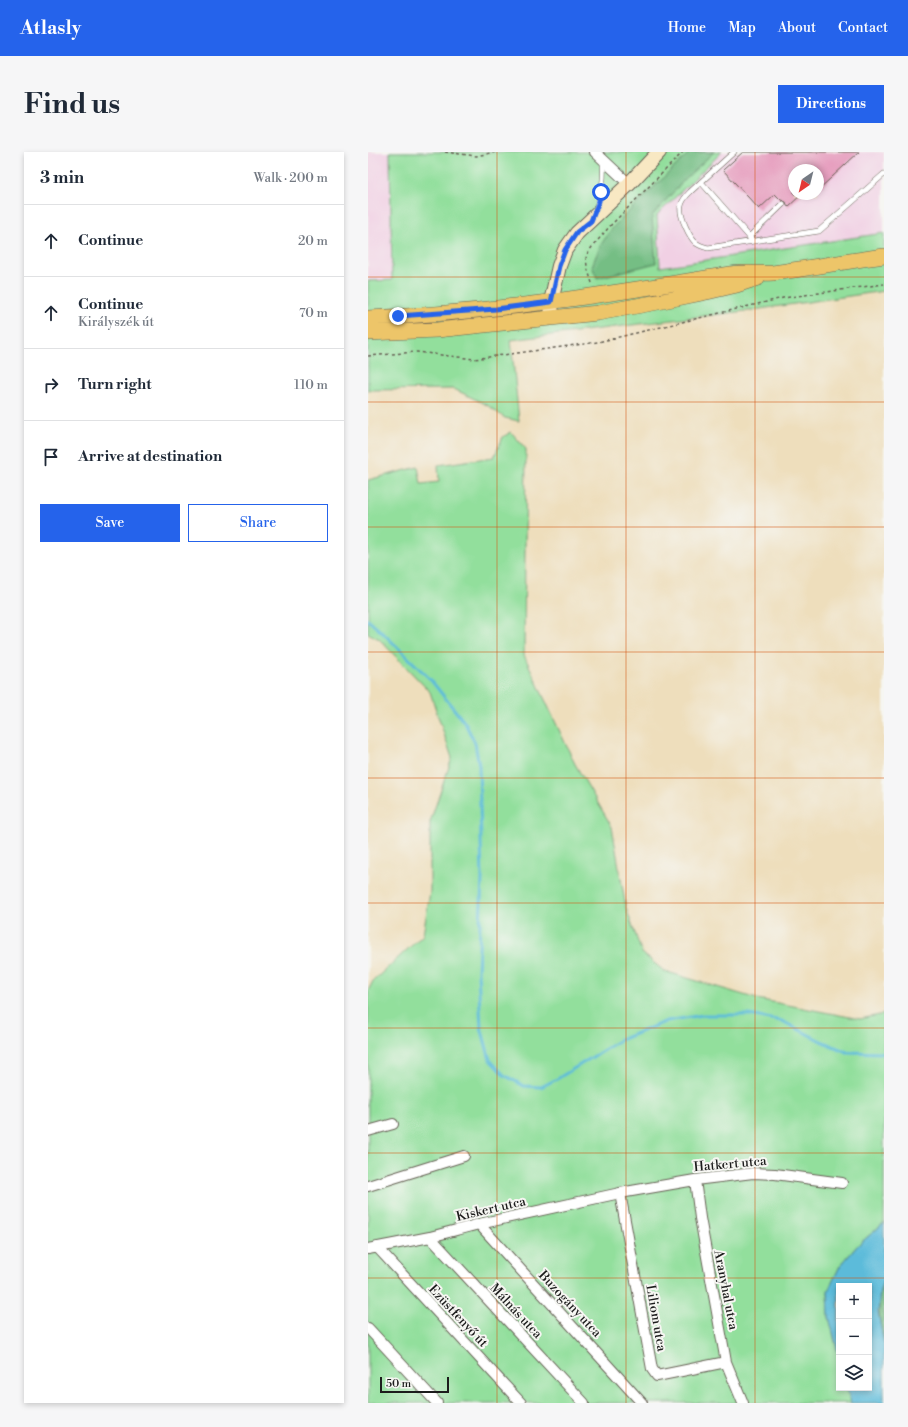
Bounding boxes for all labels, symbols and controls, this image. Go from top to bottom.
text: Atlasly [20,16,81,40]
text: Home [668,19,706,37]
text: Map [728,19,756,37]
text: About [778,19,816,37]
text: Contact [838,19,888,37]
button: Directions [778,85,884,123]
text: Find us [24,87,120,122]
north arrow [788,164,824,200]
text: 3 min [40,167,84,189]
text: Walk · 200 m [254,170,328,186]
route start [592,183,610,201]
icon: ahead [40,230,62,252]
text: Continue [78,231,143,250]
text: 20 m [298,233,328,249]
text: Continue [78,295,143,314]
icon: ahead [40,302,62,324]
text: 70 m [299,305,328,321]
route end [389,307,407,325]
text: Királyszék út [78,314,154,330]
icon: right [40,374,62,396]
text: Turn right [78,375,152,394]
text: 110 m [294,377,328,393]
icon: arrive [40,446,62,468]
text: Arrive at destination [78,447,222,466]
button: Save [40,504,180,542]
button: Share [188,504,328,542]
street label: Hatkert utca [693,1153,768,1175]
street label: Kiskert utca [455,1193,528,1225]
street label: Aranyhal utca [710,1248,742,1332]
street label: Buzogány utca [534,1267,605,1341]
street label: Málnás utca [486,1280,546,1342]
street label: Ezüstfenyő út [425,1281,491,1351]
street label: Liliom utca [642,1283,670,1353]
map controls [836,1283,872,1391]
button: + [836,1283,872,1319]
button: − [836,1319,872,1355]
button: layers [836,1355,872,1391]
scale bar [380,1375,449,1394]
text: 50 m [386,1377,411,1391]

